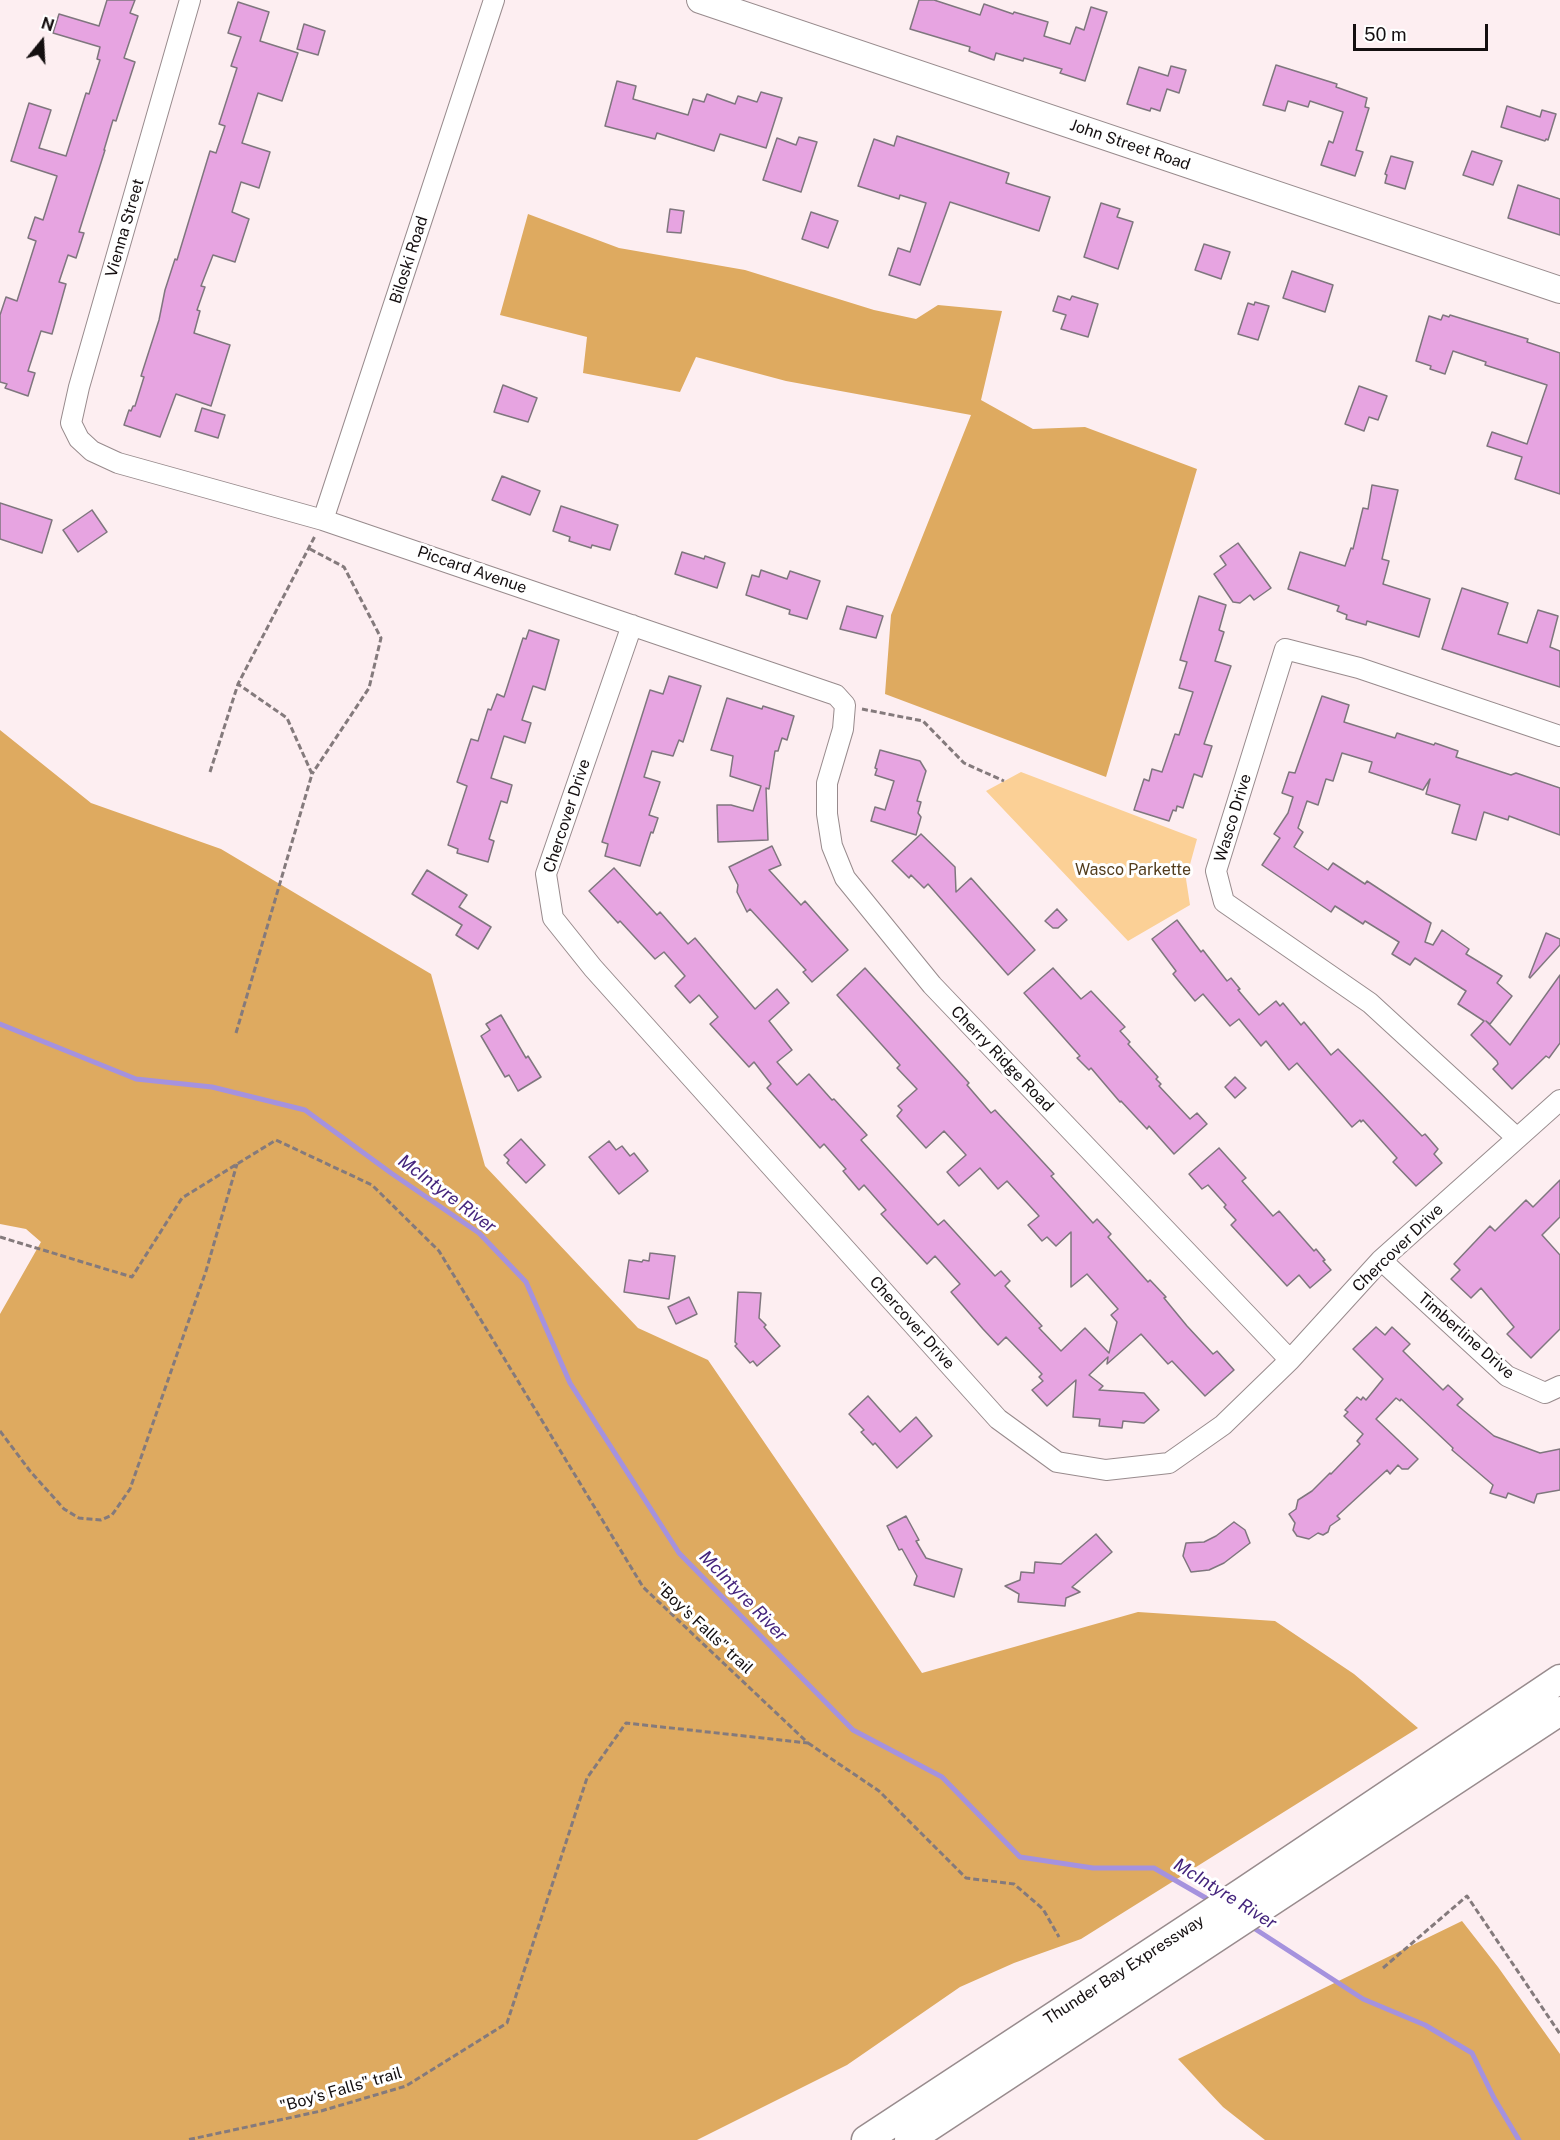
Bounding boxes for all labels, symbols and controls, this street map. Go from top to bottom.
north arrow [12,12,72,72]
scale bar [1356,12,1491,50]
text: N [39,13,57,35]
text: 50 m [1364,24,1407,45]
street label: John Street Road [1067,115,1193,175]
street label: Vienna Street [102,176,148,280]
street label: Biloski Road [386,214,432,306]
street label: Piccard Avenue [415,542,529,598]
street label: Chercover Drive [540,757,594,875]
street label: Wasco Drive [1210,772,1256,864]
park label: Wasco Parkette [1075,860,1191,880]
street label: Cherry Ridge Road [947,1002,1057,1116]
water label: McIntyre River [394,1150,500,1238]
street label: Chercover Drive [1349,1200,1447,1296]
street label: Chercover Drive [865,1273,959,1373]
street label: Timberline Drive [1414,1289,1518,1383]
water label: McIntyre River [695,1546,791,1646]
street label: "Boy's Falls" trail [651,1578,757,1678]
water label: McIntyre River [1170,1854,1280,1934]
street label: Thunder Bay Expressway [1040,1911,1208,2029]
street label: "Boy's Falls" trail [278,2063,404,2117]

